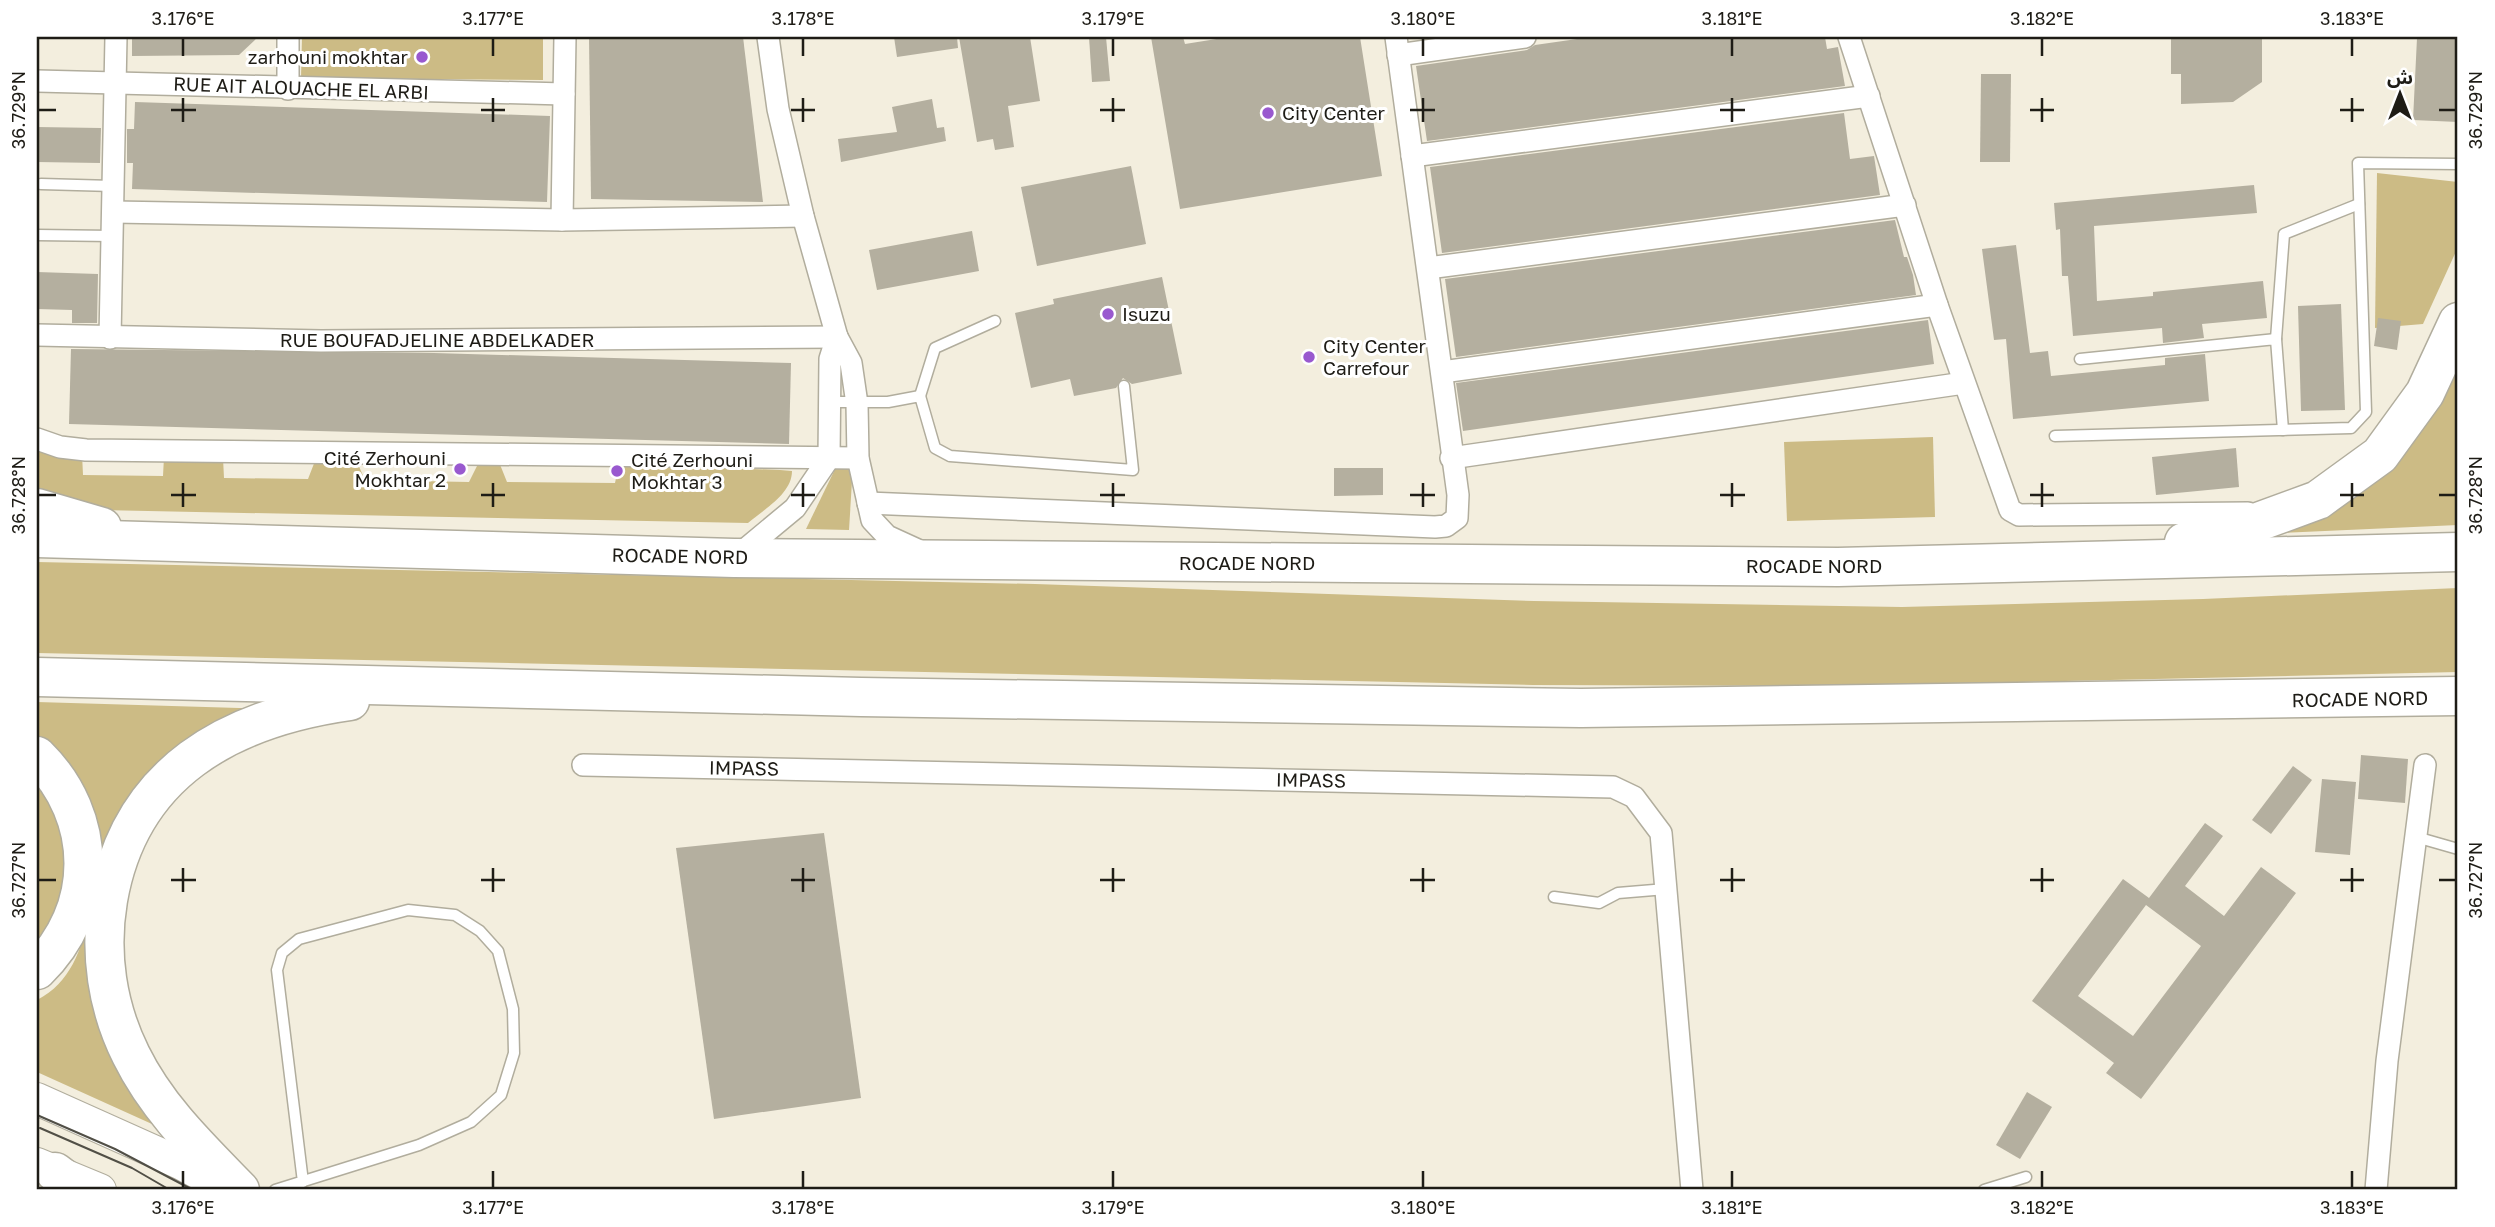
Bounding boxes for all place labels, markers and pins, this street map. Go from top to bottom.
place label: zarhouni mokhtar [248,45,409,68]
marker: zarhouni mokhtar [414,49,430,65]
place label: City Center [1282,101,1385,124]
marker: City Center [1260,105,1276,121]
place label: Isuzu [1122,302,1171,325]
marker: Isuzu [1100,306,1116,322]
place label: City Center Carrefour [1323,334,1426,379]
marker: City Center Carrefour [1301,349,1317,365]
place label: Cité Zerhouni Mokhtar 2 [324,446,446,491]
place label: Cité Zerhouni Mokhtar 3 [631,448,753,493]
marker: Cité Zerhouni Mokhtar 2 [452,461,468,477]
marker: Cité Zerhouni Mokhtar 3 [609,463,625,479]

